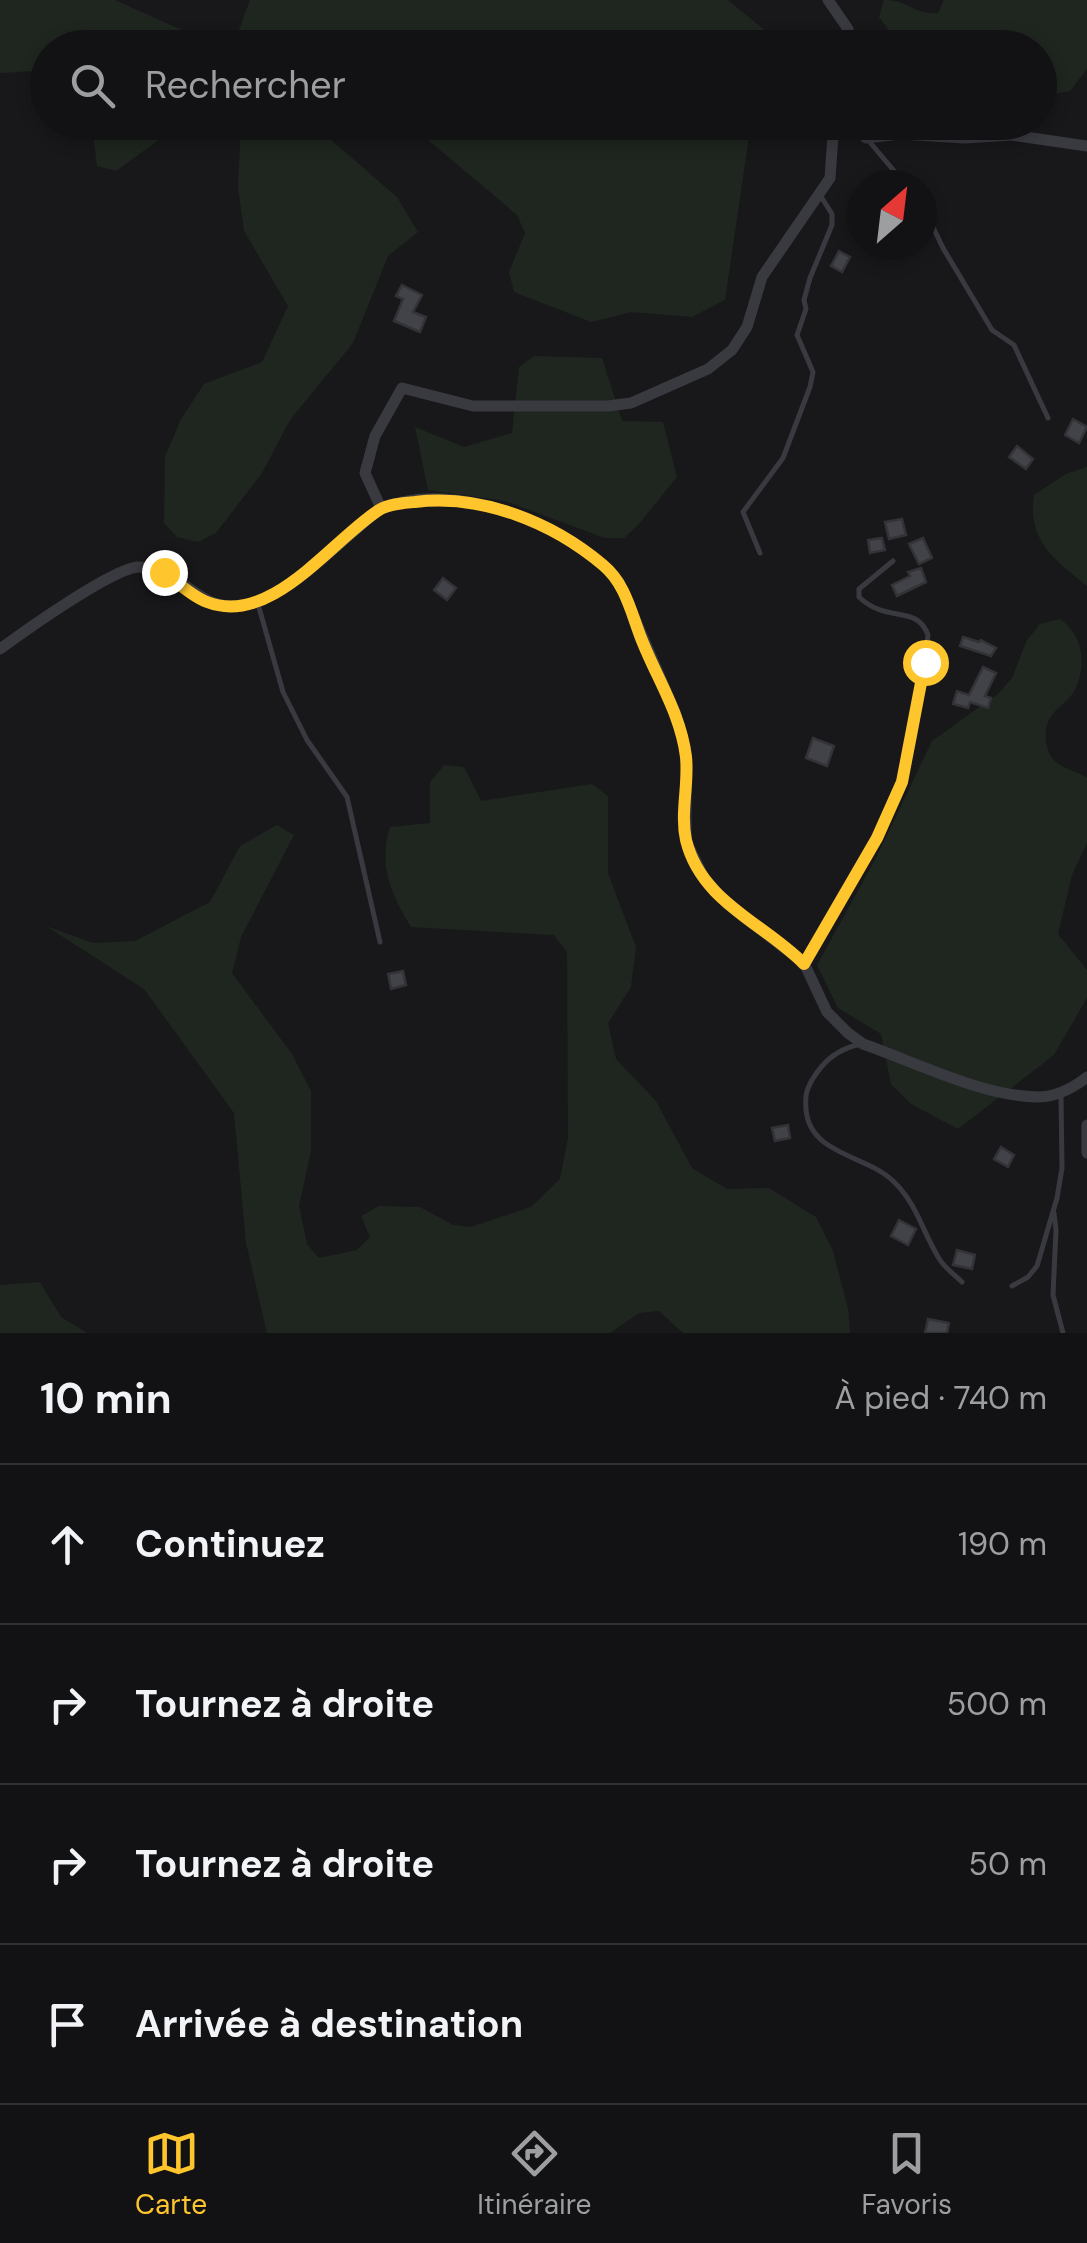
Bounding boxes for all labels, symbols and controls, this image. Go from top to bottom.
search box [30,30,1057,140]
icon: search [65,58,120,113]
text: Rechercher [145,60,346,110]
north arrow [847,170,937,260]
route end [142,550,188,596]
route start [903,640,949,686]
text: 10 min [40,1371,172,1426]
text: À pied · 740 m [834,1377,1047,1419]
icon: ahead [40,1517,95,1572]
text: Continuez [135,1519,325,1569]
text: 190 m [958,1523,1047,1565]
icon: right [40,1677,95,1732]
text: Tournez à droite [135,1679,434,1729]
text: 500 m [947,1683,1047,1725]
icon: right [40,1837,95,1892]
text: Tournez à droite [135,1839,434,1889]
text: 50 m [969,1843,1047,1885]
icon: arrive [40,1997,95,2052]
text: Arrivée à destination [135,1999,523,2049]
tab: Carte [135,2126,207,2223]
tab: Itinéraire [477,2126,591,2223]
tab: Favoris [861,2126,952,2223]

